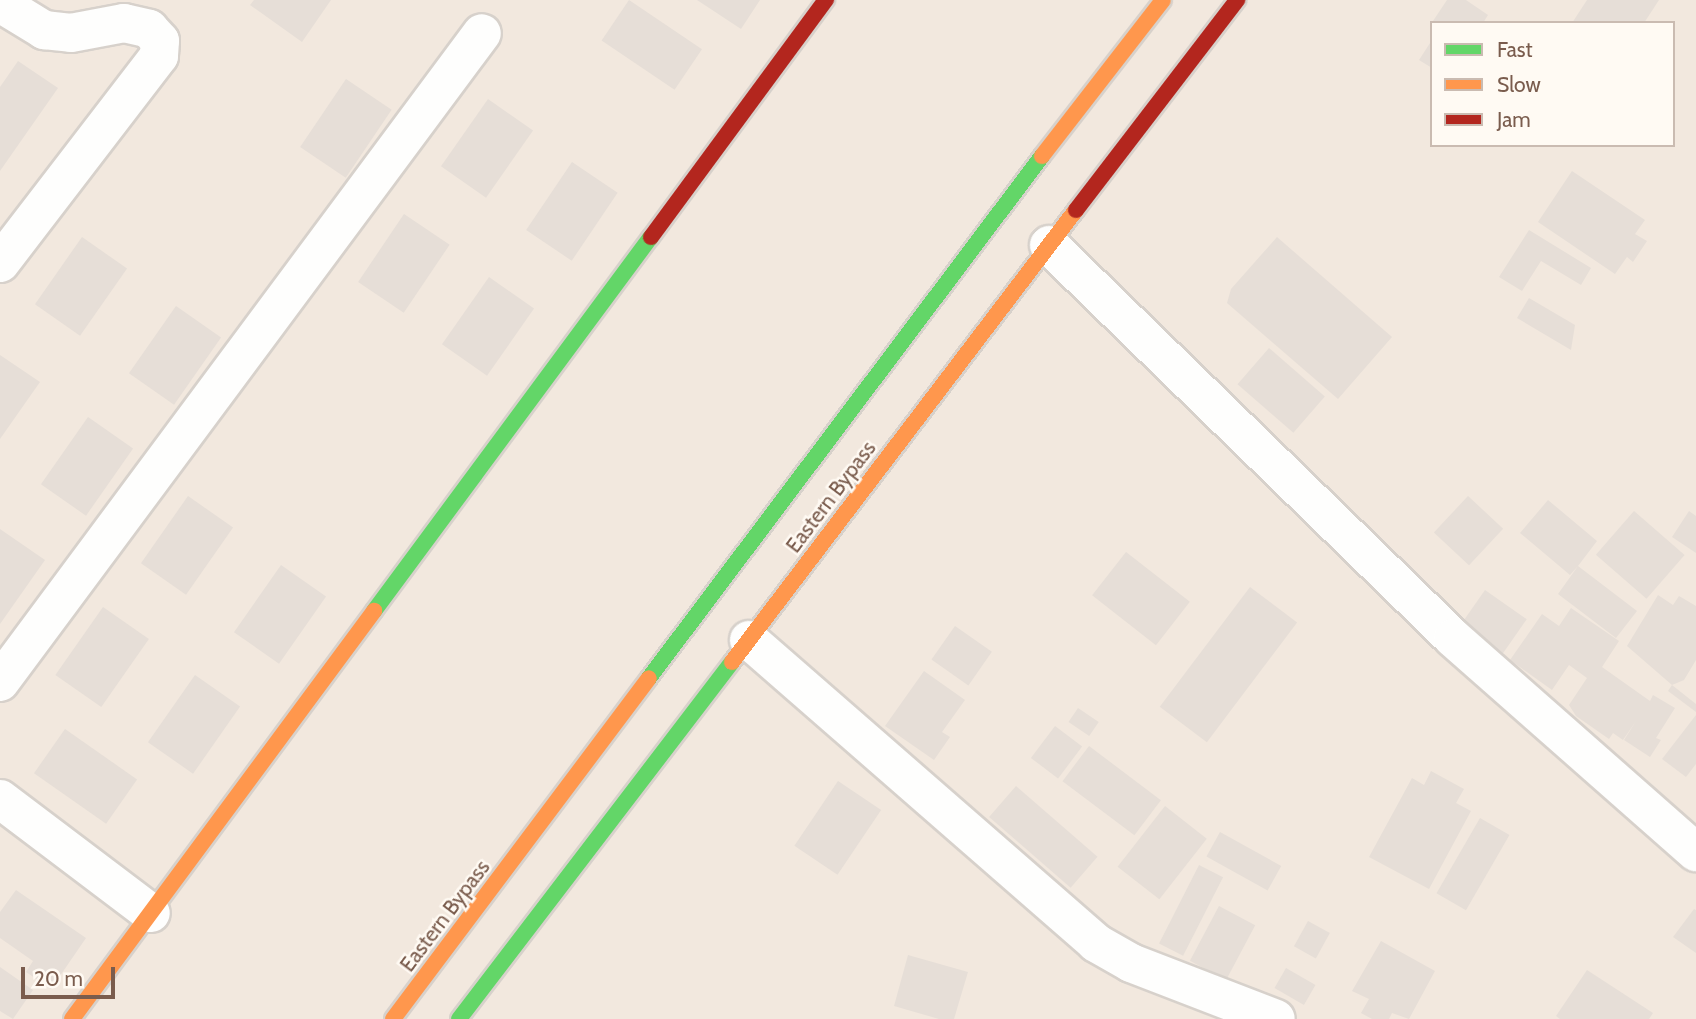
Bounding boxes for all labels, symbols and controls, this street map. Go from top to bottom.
legend [1430,21,1675,147]
text: Fast [1497,37,1533,62]
text: Slow [1497,72,1541,97]
text: Jam [1497,107,1531,132]
street label: Eastern Bypass [781,436,881,558]
street label: Eastern Bypass [395,855,495,977]
scale bar [24,953,119,997]
text: 20 m [34,966,83,991]

